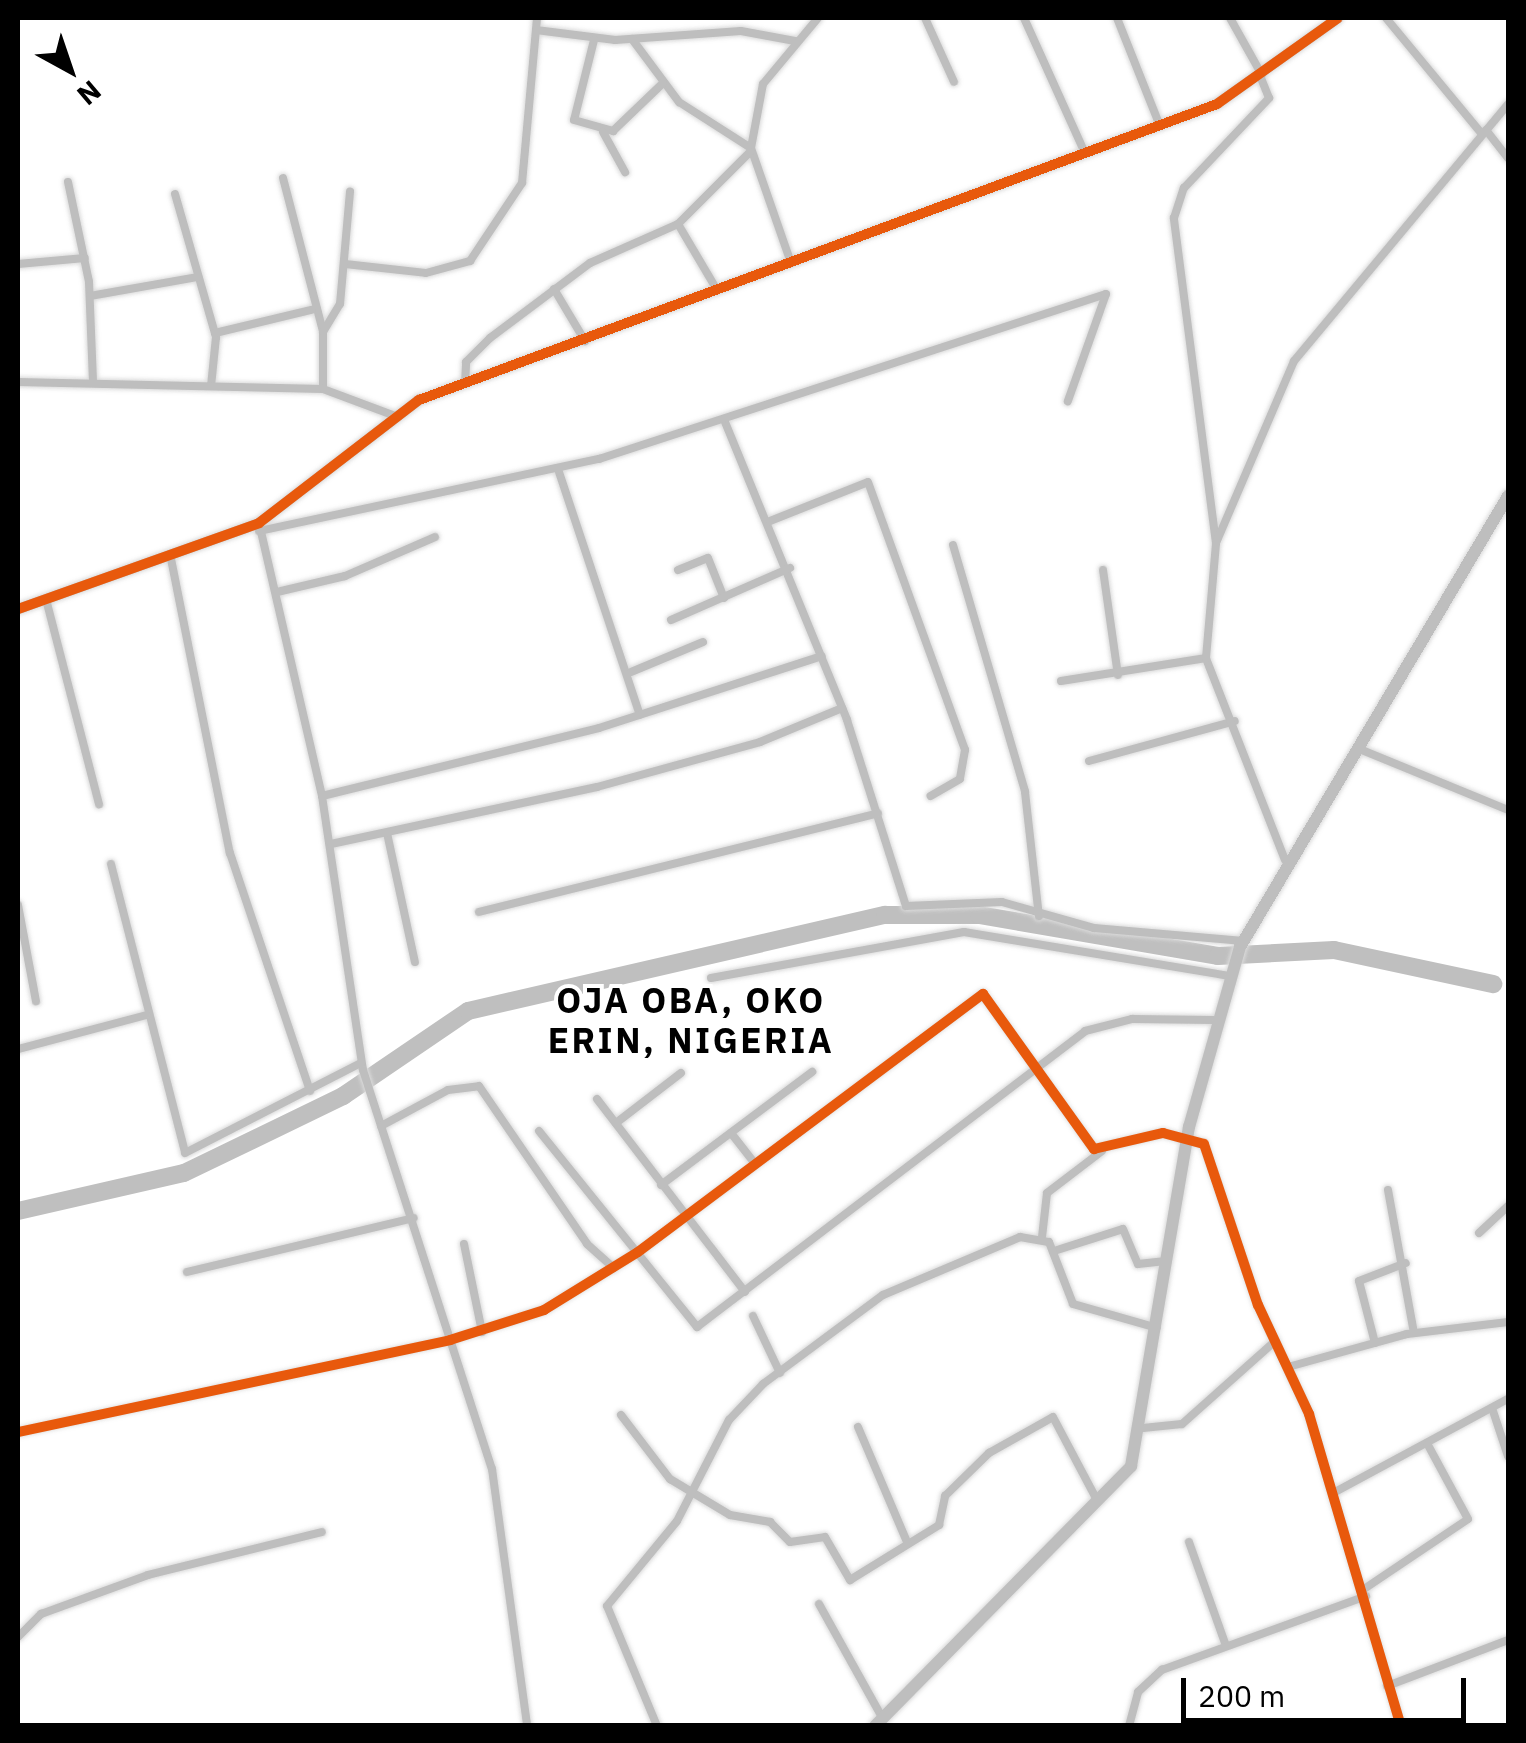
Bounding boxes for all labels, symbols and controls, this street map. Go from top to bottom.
north arrow [20,20,120,120]
text: N [70,73,109,114]
district label: OJA OBA, OKO ERIN, NIGERIA [548,979,834,1061]
scale bar [1186,1658,1471,1720]
text: 200 m [1198,1676,1285,1715]

